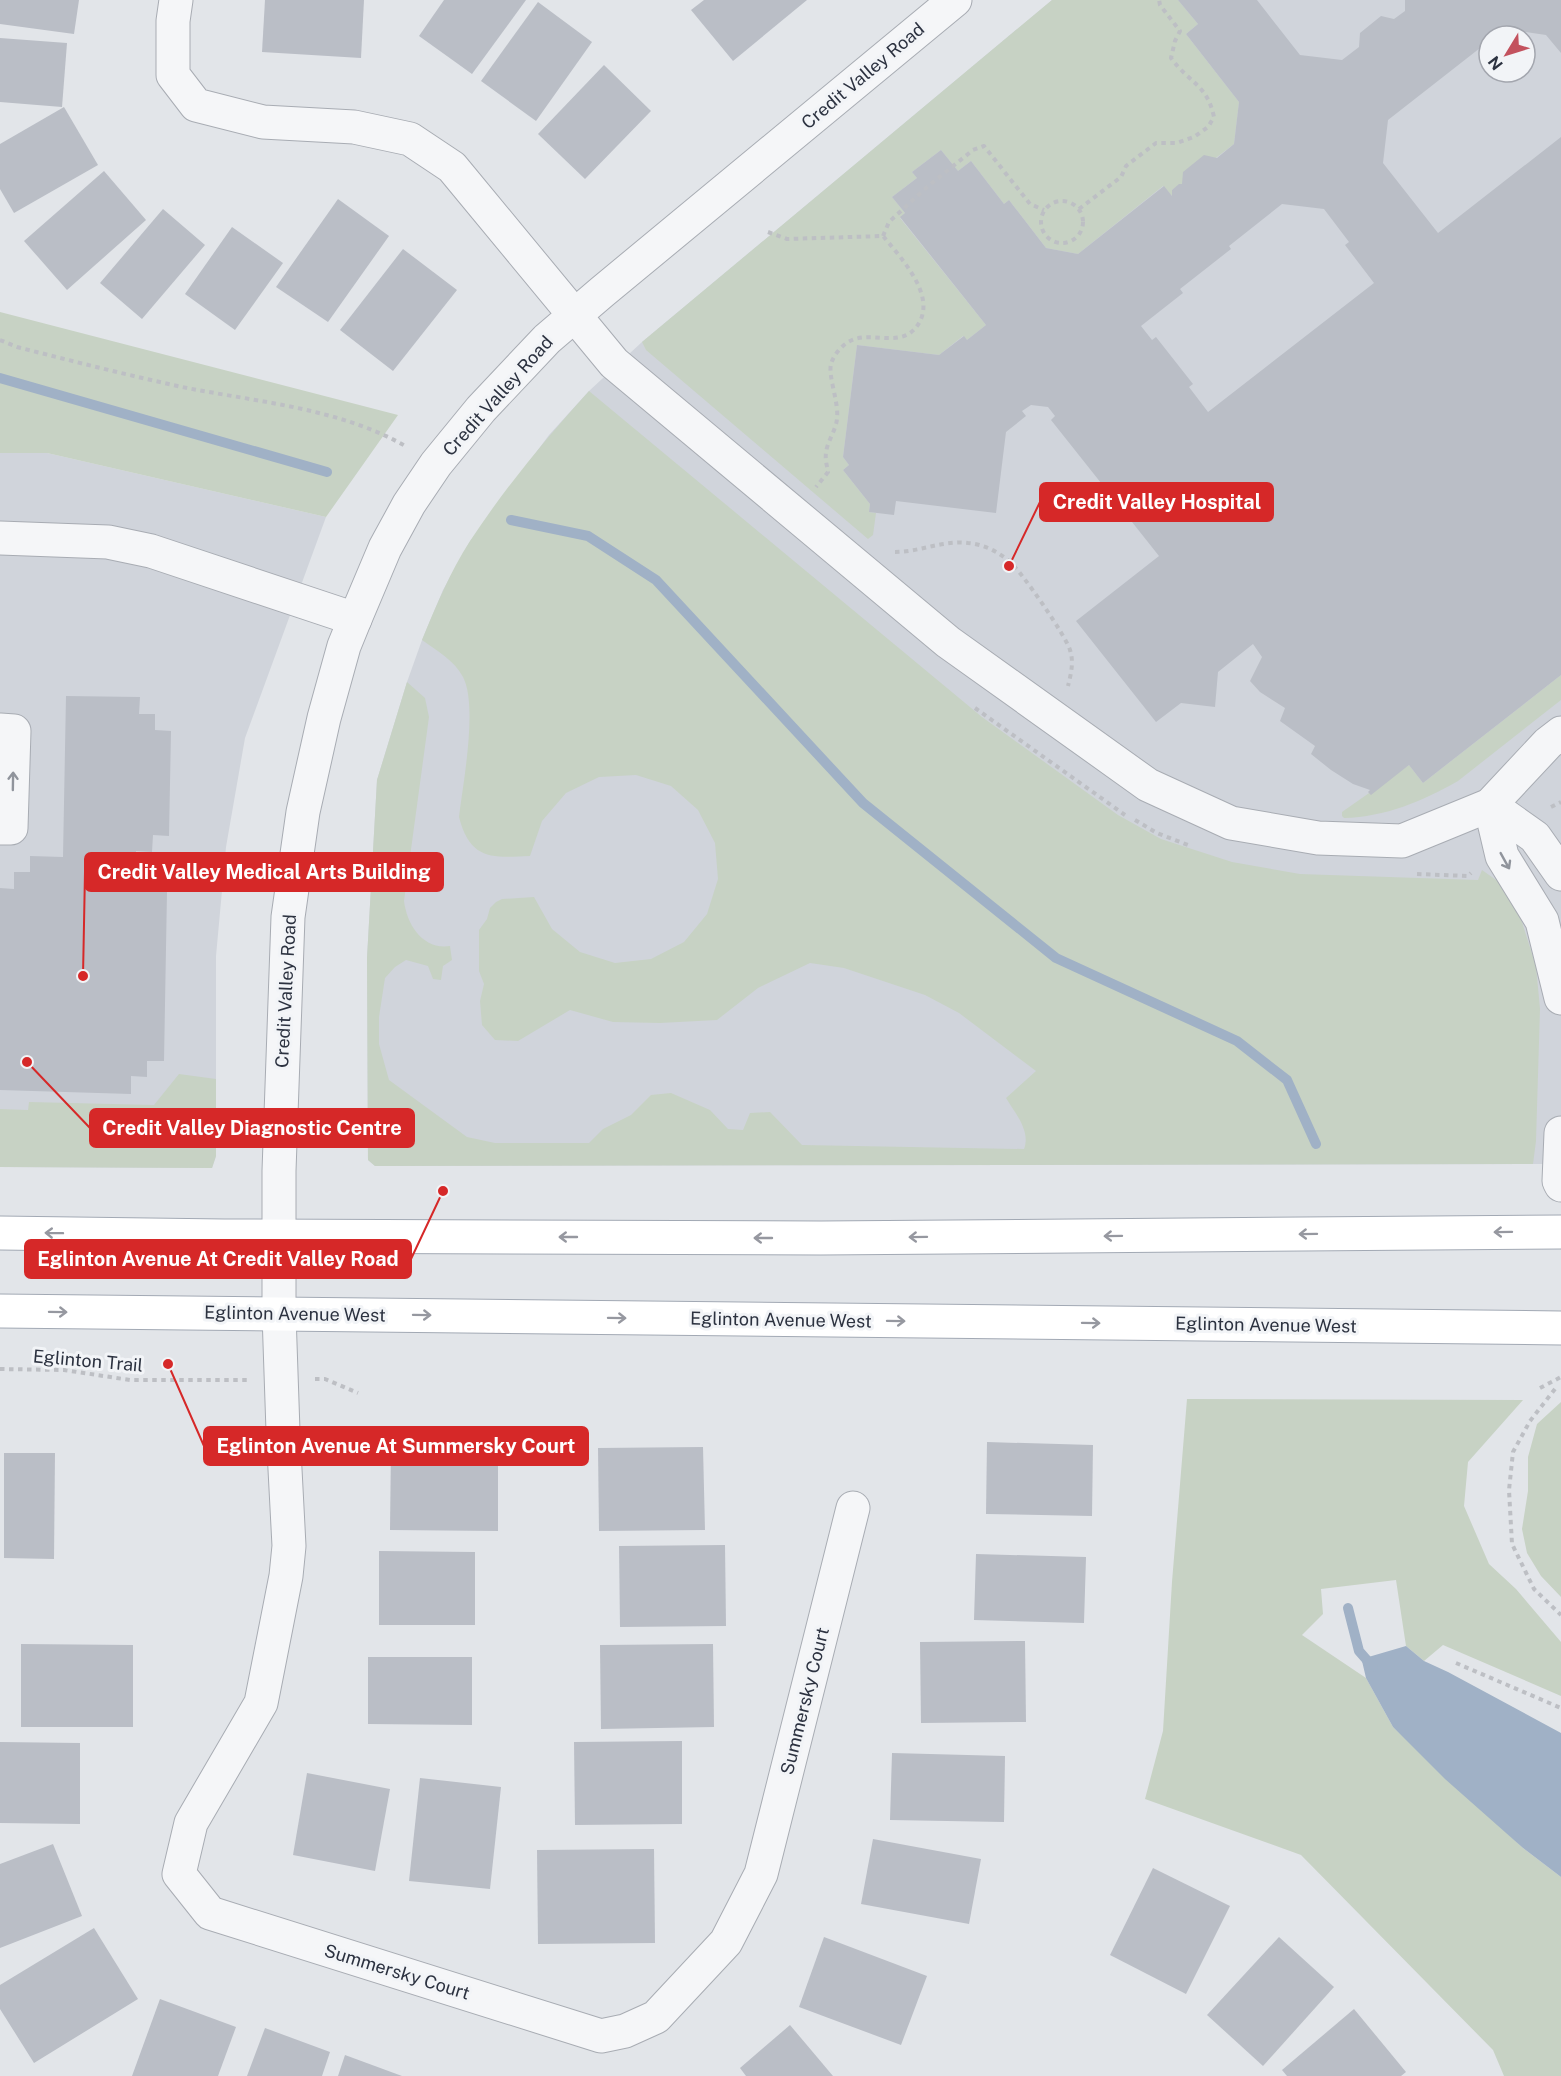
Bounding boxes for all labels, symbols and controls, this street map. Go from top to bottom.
street label: Credit Valley Road [797,18,928,133]
north arrow [1477,24,1537,84]
text: N [1484,52,1507,74]
street label: Credit Valley Road [438,331,557,460]
callout: Credit Valley Hospital [1040,483,1273,521]
text: Credit Valley Hospital [1053,490,1261,514]
one-way arrow [7,771,18,791]
one-way arrow [1499,852,1511,869]
callout: Credit Valley Medical Arts Building [85,853,443,891]
text: Credit Valley Medical Arts Building [97,860,431,884]
street label: Credit Valley Road [271,914,300,1068]
callout: Credit Valley Diagnostic Centre [90,1109,414,1147]
text: Credit Valley Diagnostic Centre [102,1116,402,1140]
one-way arrow [1493,1226,1513,1238]
one-way arrow [44,1228,64,1239]
one-way arrow [1298,1228,1318,1240]
one-way arrow [1103,1230,1123,1241]
one-way arrow [558,1232,578,1243]
one-way arrow [753,1232,773,1244]
one-way arrow [908,1232,928,1243]
callout: Eglinton Avenue At Credit Valley Road [25,1240,411,1278]
text: Eglinton Avenue At Credit Valley Road [37,1247,399,1271]
street label: Eglinton Avenue West [204,1301,386,1326]
one-way arrow [48,1306,68,1318]
street label: Eglinton Avenue West [690,1307,872,1332]
one-way arrow [411,1310,431,1321]
one-way arrow [606,1312,626,1324]
street label: Eglinton Avenue West [1175,1312,1357,1337]
one-way arrow [885,1315,905,1327]
one-way arrow [1080,1317,1100,1329]
street label: Eglinton Trail [32,1345,144,1376]
callout: Eglinton Avenue At Summersky Court [204,1427,588,1465]
text: Eglinton Avenue At Summersky Court [217,1434,575,1458]
street label: Summersky Court [776,1625,833,1777]
street label: Summersky Court [322,1939,473,2004]

